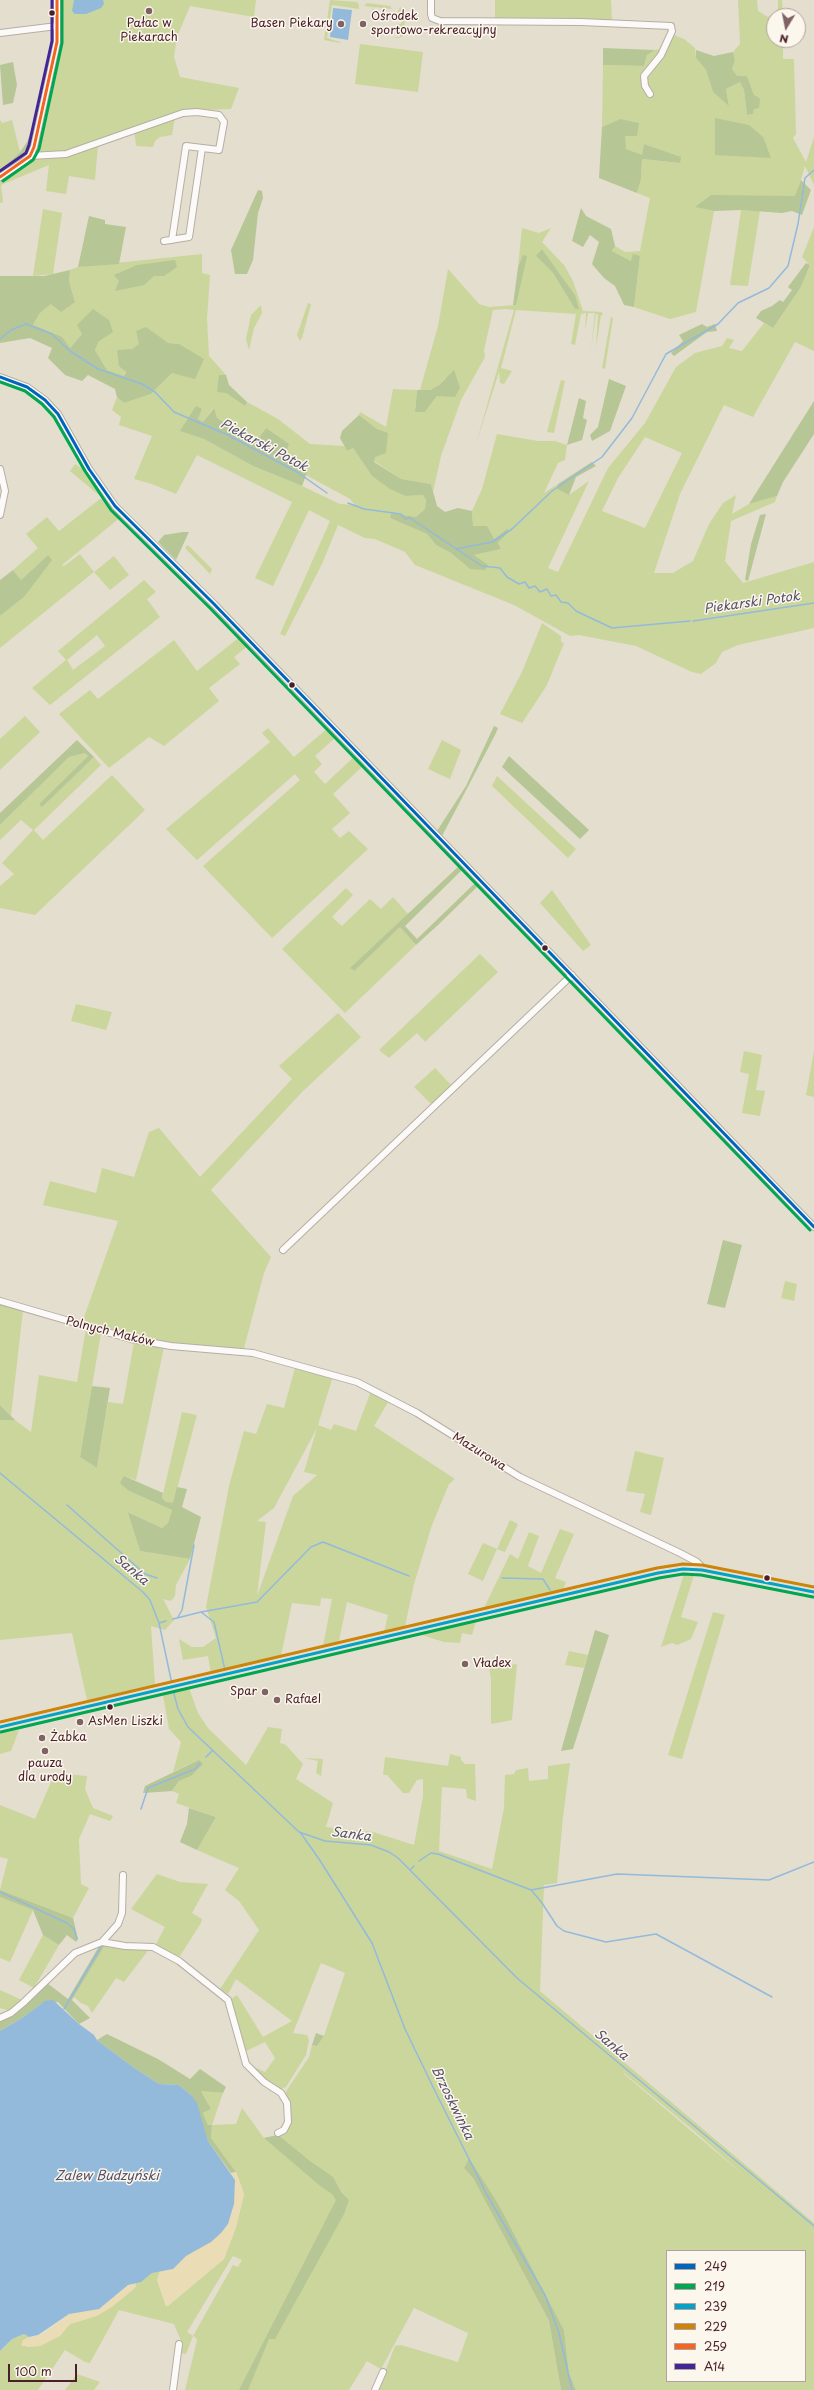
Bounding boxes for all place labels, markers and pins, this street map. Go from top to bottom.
marker: Pałac w Piekarach [144,6,154,16]
unlabelled marker [47,8,57,18]
place label: Ośrodek sportowo-rekreacyjny [371,10,497,38]
place label: Pałac w Piekarach [120,17,178,45]
place label: Basen Piekary [250,17,333,31]
marker: Basen Piekary [336,19,346,29]
marker: Ośrodek sportowo-rekreacyjny [358,19,368,29]
unlabelled marker [287,680,297,690]
unlabelled marker [540,943,550,953]
unlabelled marker [762,1573,772,1583]
place label: Vładex [473,1657,511,1671]
marker: Vładex [460,1659,470,1669]
place label: Spar [230,1685,257,1699]
marker: Spar [260,1687,270,1697]
place label: Rafael [285,1693,321,1707]
marker: Rafael [272,1695,282,1705]
unlabelled marker [105,1702,115,1712]
place label: AsMen Liszki [88,1715,163,1729]
marker: AsMen Liszki [75,1717,85,1727]
place label: Żabka [50,1731,87,1745]
marker: Żabka [37,1733,47,1743]
marker: pauza dla urody [40,1746,50,1756]
place label: pauza dla urody [18,1757,72,1785]

